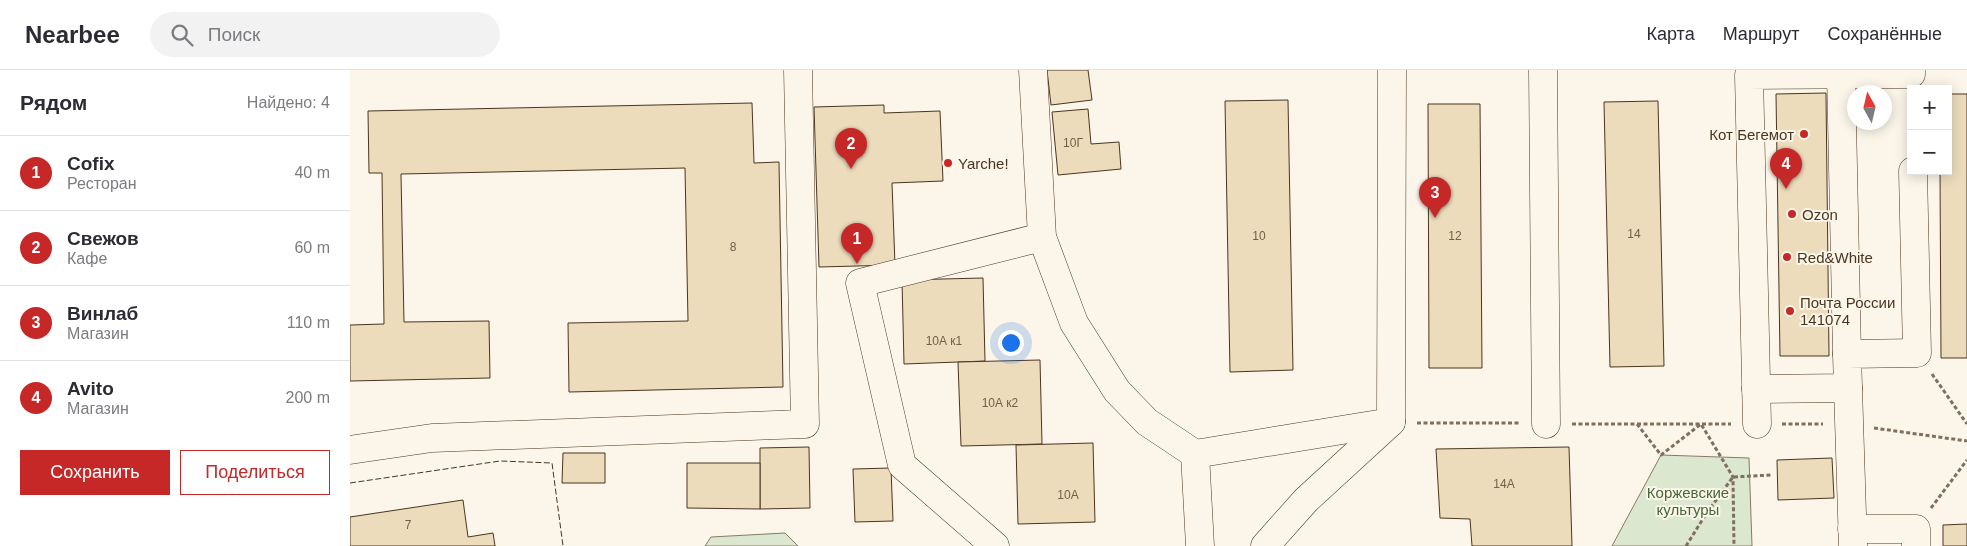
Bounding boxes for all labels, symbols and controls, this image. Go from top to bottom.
search box [150,12,500,57]
text: Nearbee [25,21,120,48]
icon: search [168,21,196,49]
text: Поиск [208,24,260,45]
text: Карта [1647,24,1695,44]
text: Маршрут [1723,24,1799,44]
text: Сохранённые [1827,24,1942,44]
north arrow [1847,85,1892,130]
map controls [1907,85,1952,175]
button: + [1907,85,1952,130]
text: Рядом [20,91,87,114]
text: Найдено: 4 [247,94,330,111]
place label: Кот Бегемот [1709,126,1794,143]
pin: 2 [835,128,867,169]
marker: Кот Бегемот [1798,128,1810,140]
button: − [1907,130,1952,175]
house number: 10Г [1063,136,1083,150]
pin: 4 [1770,148,1802,189]
text: Cofix [67,153,115,174]
place label: Yarche! [958,155,1009,172]
marker: Yarche! [942,157,954,169]
text: 1 [32,164,40,181]
text: 40 m [294,164,330,181]
text: Ресторан [67,175,137,192]
pin: 3 [1419,177,1451,218]
place label: Ozon [1802,206,1838,223]
marker: Ozon [1786,208,1798,220]
pin: 1 [841,223,873,264]
house number: 14 [1627,227,1641,241]
text: Свежов [67,228,139,249]
house number: 10 [1252,229,1266,243]
house number: 12 [1448,229,1462,243]
text: 2 [32,239,40,256]
text: 60 m [294,239,330,256]
house number: 8 [730,240,737,254]
place label: Red&White [1797,249,1873,266]
text: Кафе [67,250,107,267]
marker: Red&White [1781,251,1793,263]
place label: Почта России 141074 [1800,294,1895,328]
text: Винлаб [67,303,138,324]
marker: Почта России 141074 [1784,305,1796,317]
text: 3 [32,314,40,331]
text: 110 m [287,314,330,331]
text: Магазин [67,325,129,342]
your location [998,330,1024,356]
house number: 10А к1 [926,334,963,348]
text: Avito [67,378,114,399]
text: 4 [32,389,40,406]
text: 200 m [286,389,330,406]
house number: 10А к2 [982,396,1019,410]
text: Магазин [67,400,129,417]
button: Сохранить [20,450,170,495]
button: Поделиться [180,450,330,495]
house number: 14А [1493,477,1515,491]
park label: Коржевские культуры [1647,484,1729,518]
house number: 10А [1057,488,1079,502]
house number: 7 [405,518,412,532]

